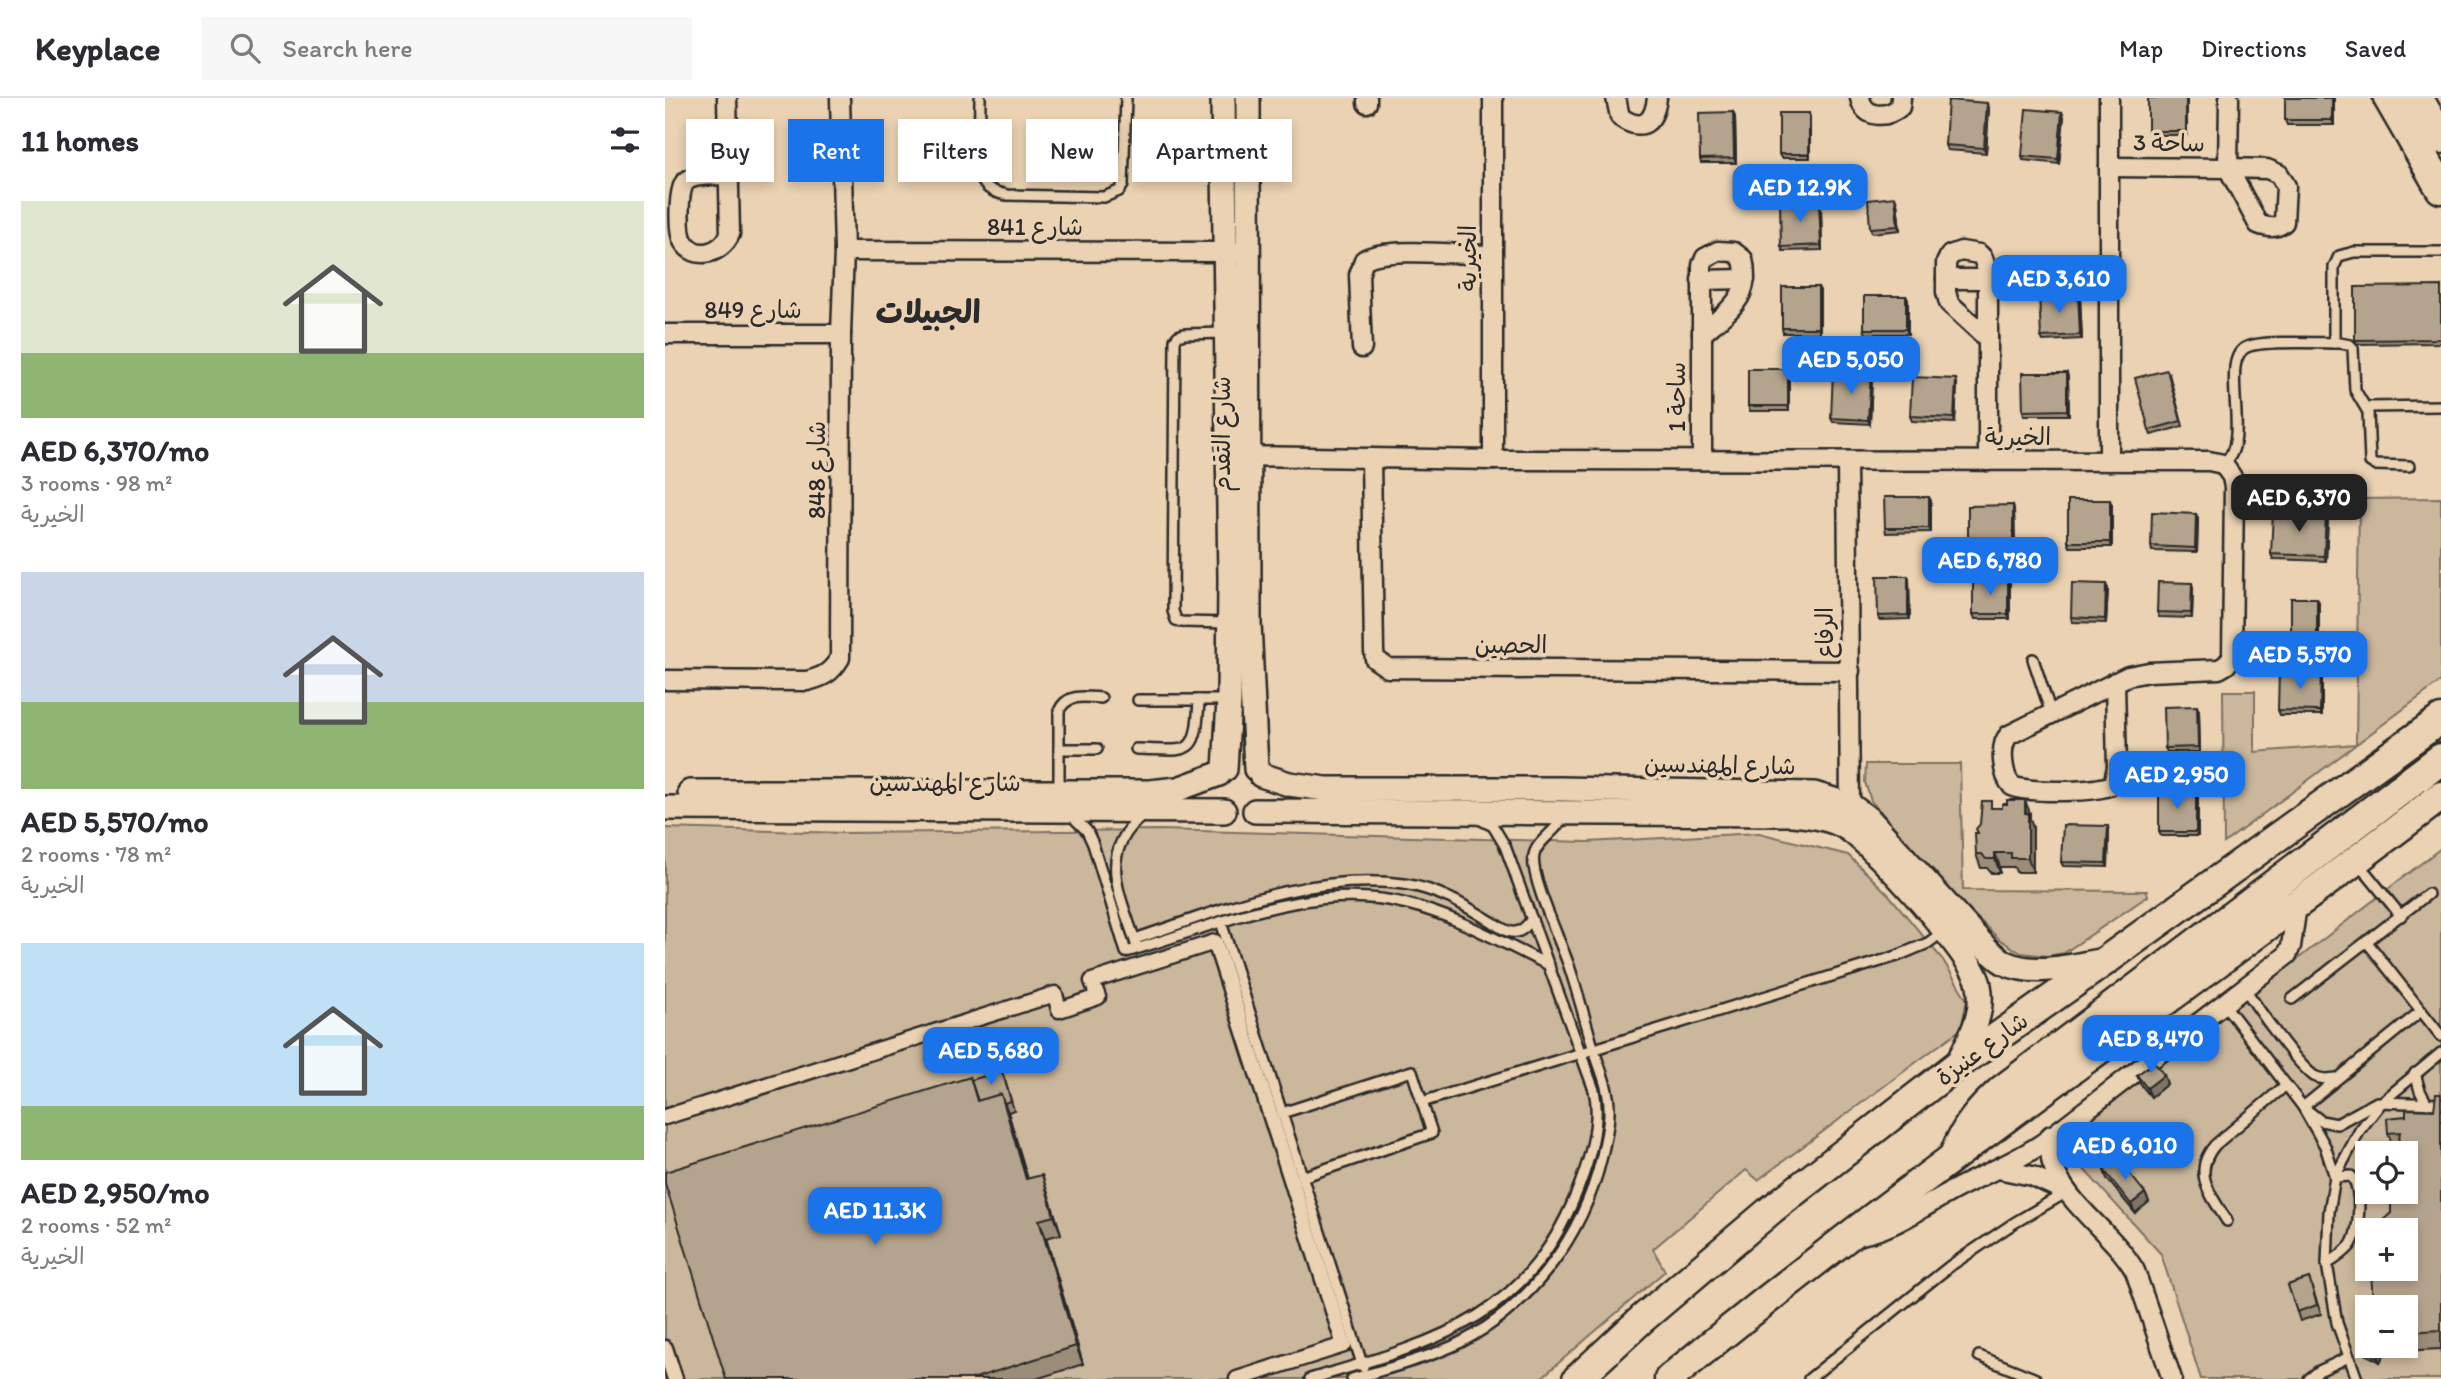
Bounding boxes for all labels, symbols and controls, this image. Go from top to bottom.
search box [202,17,692,80]
text: Keyplace [35,29,160,68]
icon: search [226,29,264,67]
text: Search here [282,32,413,64]
text: Map [2119,34,2163,63]
text: Directions [2201,34,2307,63]
text: Saved [2345,34,2406,63]
chip: Buy [686,119,774,182]
chip: Rent [788,119,884,182]
chip: Filters [898,119,1012,182]
chip: New [1026,119,1118,182]
chip: Apartment [1132,119,1292,182]
icon: filters [606,121,644,159]
text: 11 homes [21,122,139,159]
street label: ساحة 3 [2133,127,2205,158]
pin: AED 12.9K [1720,164,1880,224]
text: AED 12.9K [1749,173,1851,201]
street label: شارع 841 [987,212,1083,244]
street label: الخيرية [1453,225,1482,291]
icon: home [270,246,396,372]
pin: AED 3,610 [1979,256,2139,315]
text: AED 3,610 [2008,264,2111,292]
district label: الجبيلات [875,293,981,332]
street label: شارع 849 [704,295,802,327]
pin: AED 5,050 [1771,336,1931,396]
text: AED 5,050 [1798,345,1904,373]
street label: ساحة 1 [1662,362,1691,432]
street label: شارع التقدم [1207,376,1240,492]
street label: شارع 848 [802,421,834,519]
street label: الخيرية [1985,422,2051,451]
text: AED 6,370/mo [21,432,209,469]
text: 3 rooms · 98 m² [21,469,172,497]
pin: AED 6,370 [2219,474,2379,534]
text: AED 6,370 [2247,483,2351,511]
text: الخيرية [21,500,85,528]
pin: AED 6,780 [1910,538,2070,597]
text: AED 6,780 [1938,546,2042,574]
street label: الرفاع [1810,607,1842,659]
icon: home [270,617,396,743]
street label: الحصين [1475,630,1547,659]
pin: AED 5,570 [2220,632,2380,691]
text: AED 5,570 [2248,640,2352,668]
street label: شارع المهندسين [1644,749,1796,783]
pin: AED 2,950 [2097,752,2257,811]
text: AED 2,950 [2125,760,2229,788]
street label: شارع المهندسين [869,768,1021,800]
text: AED 5,570/mo [21,803,209,840]
text: 2 rooms · 78 m² [21,840,171,868]
text: الخيرية [21,871,85,899]
icon: home [270,988,396,1114]
street label: شارع عنيزة [1930,1005,2035,1094]
pin: AED 8,470 [2071,1016,2231,1075]
text: AED 8,470 [2098,1024,2204,1052]
pin: AED 5,680 [911,1028,1071,1087]
text: AED 5,680 [939,1036,1043,1064]
pin: AED 6,010 [2045,1122,2205,1182]
text: AED 6,010 [2073,1131,2177,1159]
map controls [2355,1141,2418,1358]
button: locate [2355,1141,2418,1204]
text: AED 2,950/mo [21,1174,210,1211]
pin: AED 11.3K [795,1188,955,1247]
text: AED 11.3K [824,1196,926,1224]
text: 2 rooms · 52 m² [21,1211,171,1239]
button: + [2355,1218,2418,1281]
text: الخيرية [21,1242,85,1270]
button: − [2355,1295,2418,1358]

